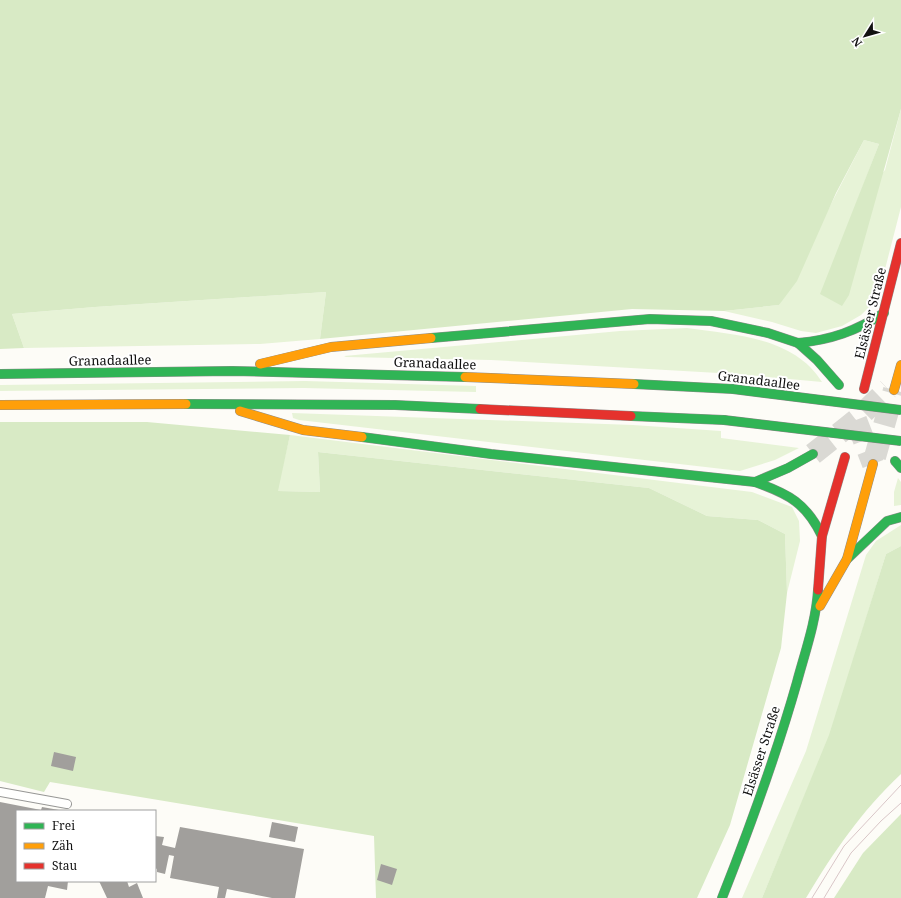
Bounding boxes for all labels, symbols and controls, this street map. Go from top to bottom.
north arrow [845,16,885,56]
text: N [848,34,865,50]
street label: Elsässer Straße [850,265,890,361]
street label: Granadaallee [68,350,152,370]
street label: Granadaallee [393,353,477,373]
street label: Granadaallee [717,366,801,394]
street label: Elsässer Straße [738,704,784,798]
legend [16,810,156,882]
text: Frei [52,817,75,834]
text: Zäh [52,837,74,854]
text: Stau [52,857,78,874]

